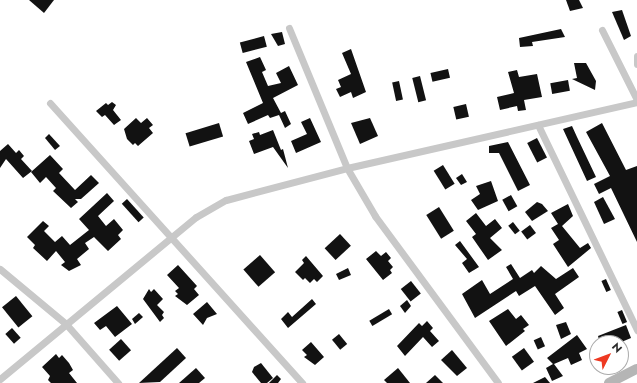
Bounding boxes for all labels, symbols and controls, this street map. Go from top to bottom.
north arrow [589,335,629,375]
text: N [608,339,626,356]

